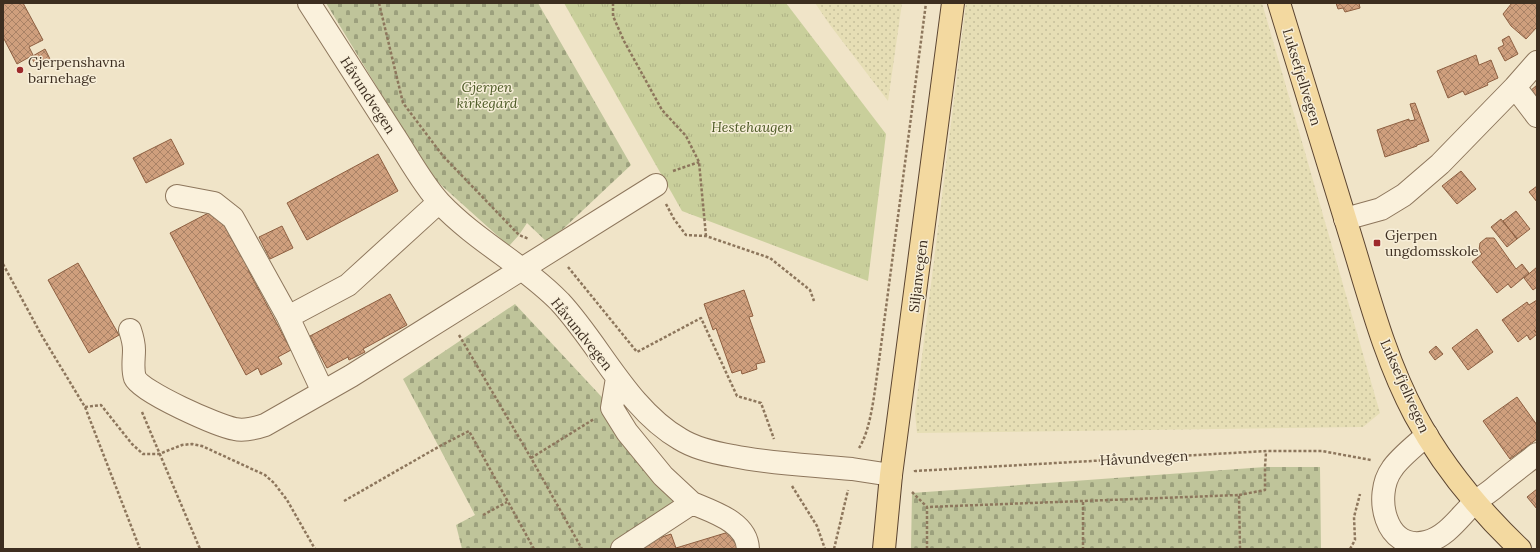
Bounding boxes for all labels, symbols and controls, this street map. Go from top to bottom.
street label: Luksefjellvegen [1279,26,1325,128]
place label: Gjerpenshavna barnehage [28,53,125,87]
street label: Håvundvegen [336,53,400,137]
marker: Gjerpenshavna barnehage [15,65,25,75]
park label: Gjerpen kirkegård [457,78,518,112]
park label: Hestehaugen [711,118,793,136]
place label: Gjerpen ungdomsskole [1385,226,1479,260]
street label: Siljanvegen [905,238,931,313]
marker: Gjerpen ungdomsskole [1372,238,1382,248]
street label: Håvundvegen [547,294,617,374]
street label: Luksefjellvegen [1376,336,1434,436]
street label: Håvundvegen [1099,447,1189,469]

